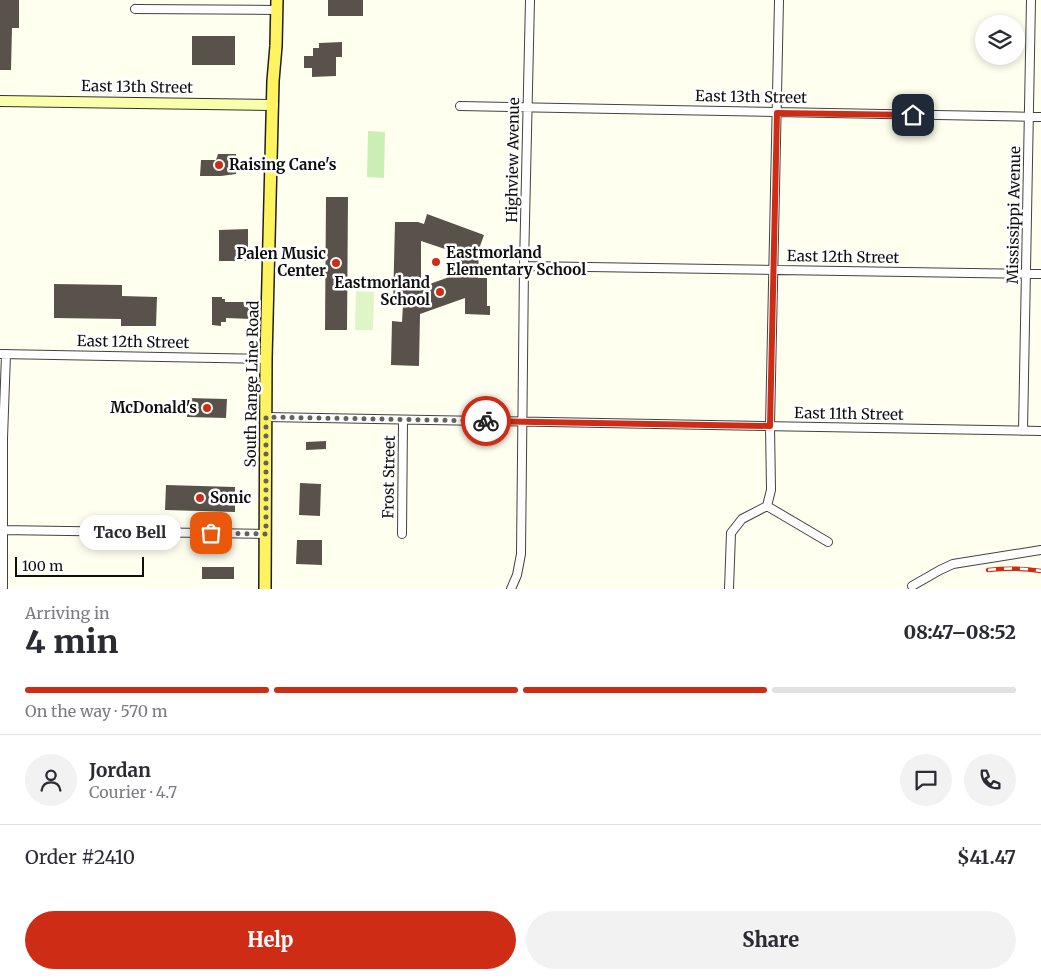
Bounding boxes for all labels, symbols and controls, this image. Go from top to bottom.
map controls [975,15,1025,65]
button: layers [975,15,1025,65]
street label: East 13th Street [81,76,193,97]
street label: East 13th Street [695,86,807,107]
pin [892,94,934,136]
street label: Highview Avenue [502,97,523,223]
icon: home [899,101,927,129]
street label: Mississippi Avenue [1003,146,1024,284]
place label: Raising Cane's [229,155,337,174]
marker: Raising Cane's [213,159,225,171]
place label: Eastmorland Elementary School [446,243,586,279]
place label: Palen Music Center [236,244,326,280]
street label: East 12th Street [787,246,899,267]
marker: Eastmorland Elementary School [430,256,442,268]
marker: Palen Music Center [330,257,342,269]
place label: Eastmorland School [334,273,430,309]
marker: Eastmorland School [434,286,446,298]
street label: South Range Line Road [241,300,262,468]
street label: East 12th Street [77,331,189,352]
courier [461,396,511,446]
place label: McDonald's [110,398,197,417]
marker: McDonald's [201,402,213,414]
street label: East 11th Street [794,403,904,424]
icon: bike [472,407,500,435]
street label: Frost Street [378,435,399,519]
place label: Sonic [210,488,251,507]
marker: Sonic [194,492,206,504]
pin [190,512,232,554]
callout: Taco Bell [79,516,181,550]
icon: bag [197,519,225,547]
text: Taco Bell [94,522,166,542]
scale bar [15,554,144,577]
text: 100 m [22,557,63,575]
text: Arriving in [25,603,110,623]
text: 08:47–08:52 [904,620,1016,644]
text: 4 min [25,622,118,662]
text: On the way · 570 m [25,701,168,721]
button: person [25,754,77,806]
button: chat [900,754,952,806]
button: phone [964,754,1016,806]
text: Jordan [89,758,151,782]
text: Courier · 4.7 [89,782,177,802]
text: Order #2410 [25,845,135,869]
text: $41.47 [957,845,1016,869]
button: Help [25,911,516,969]
button: Share [526,911,1016,969]

